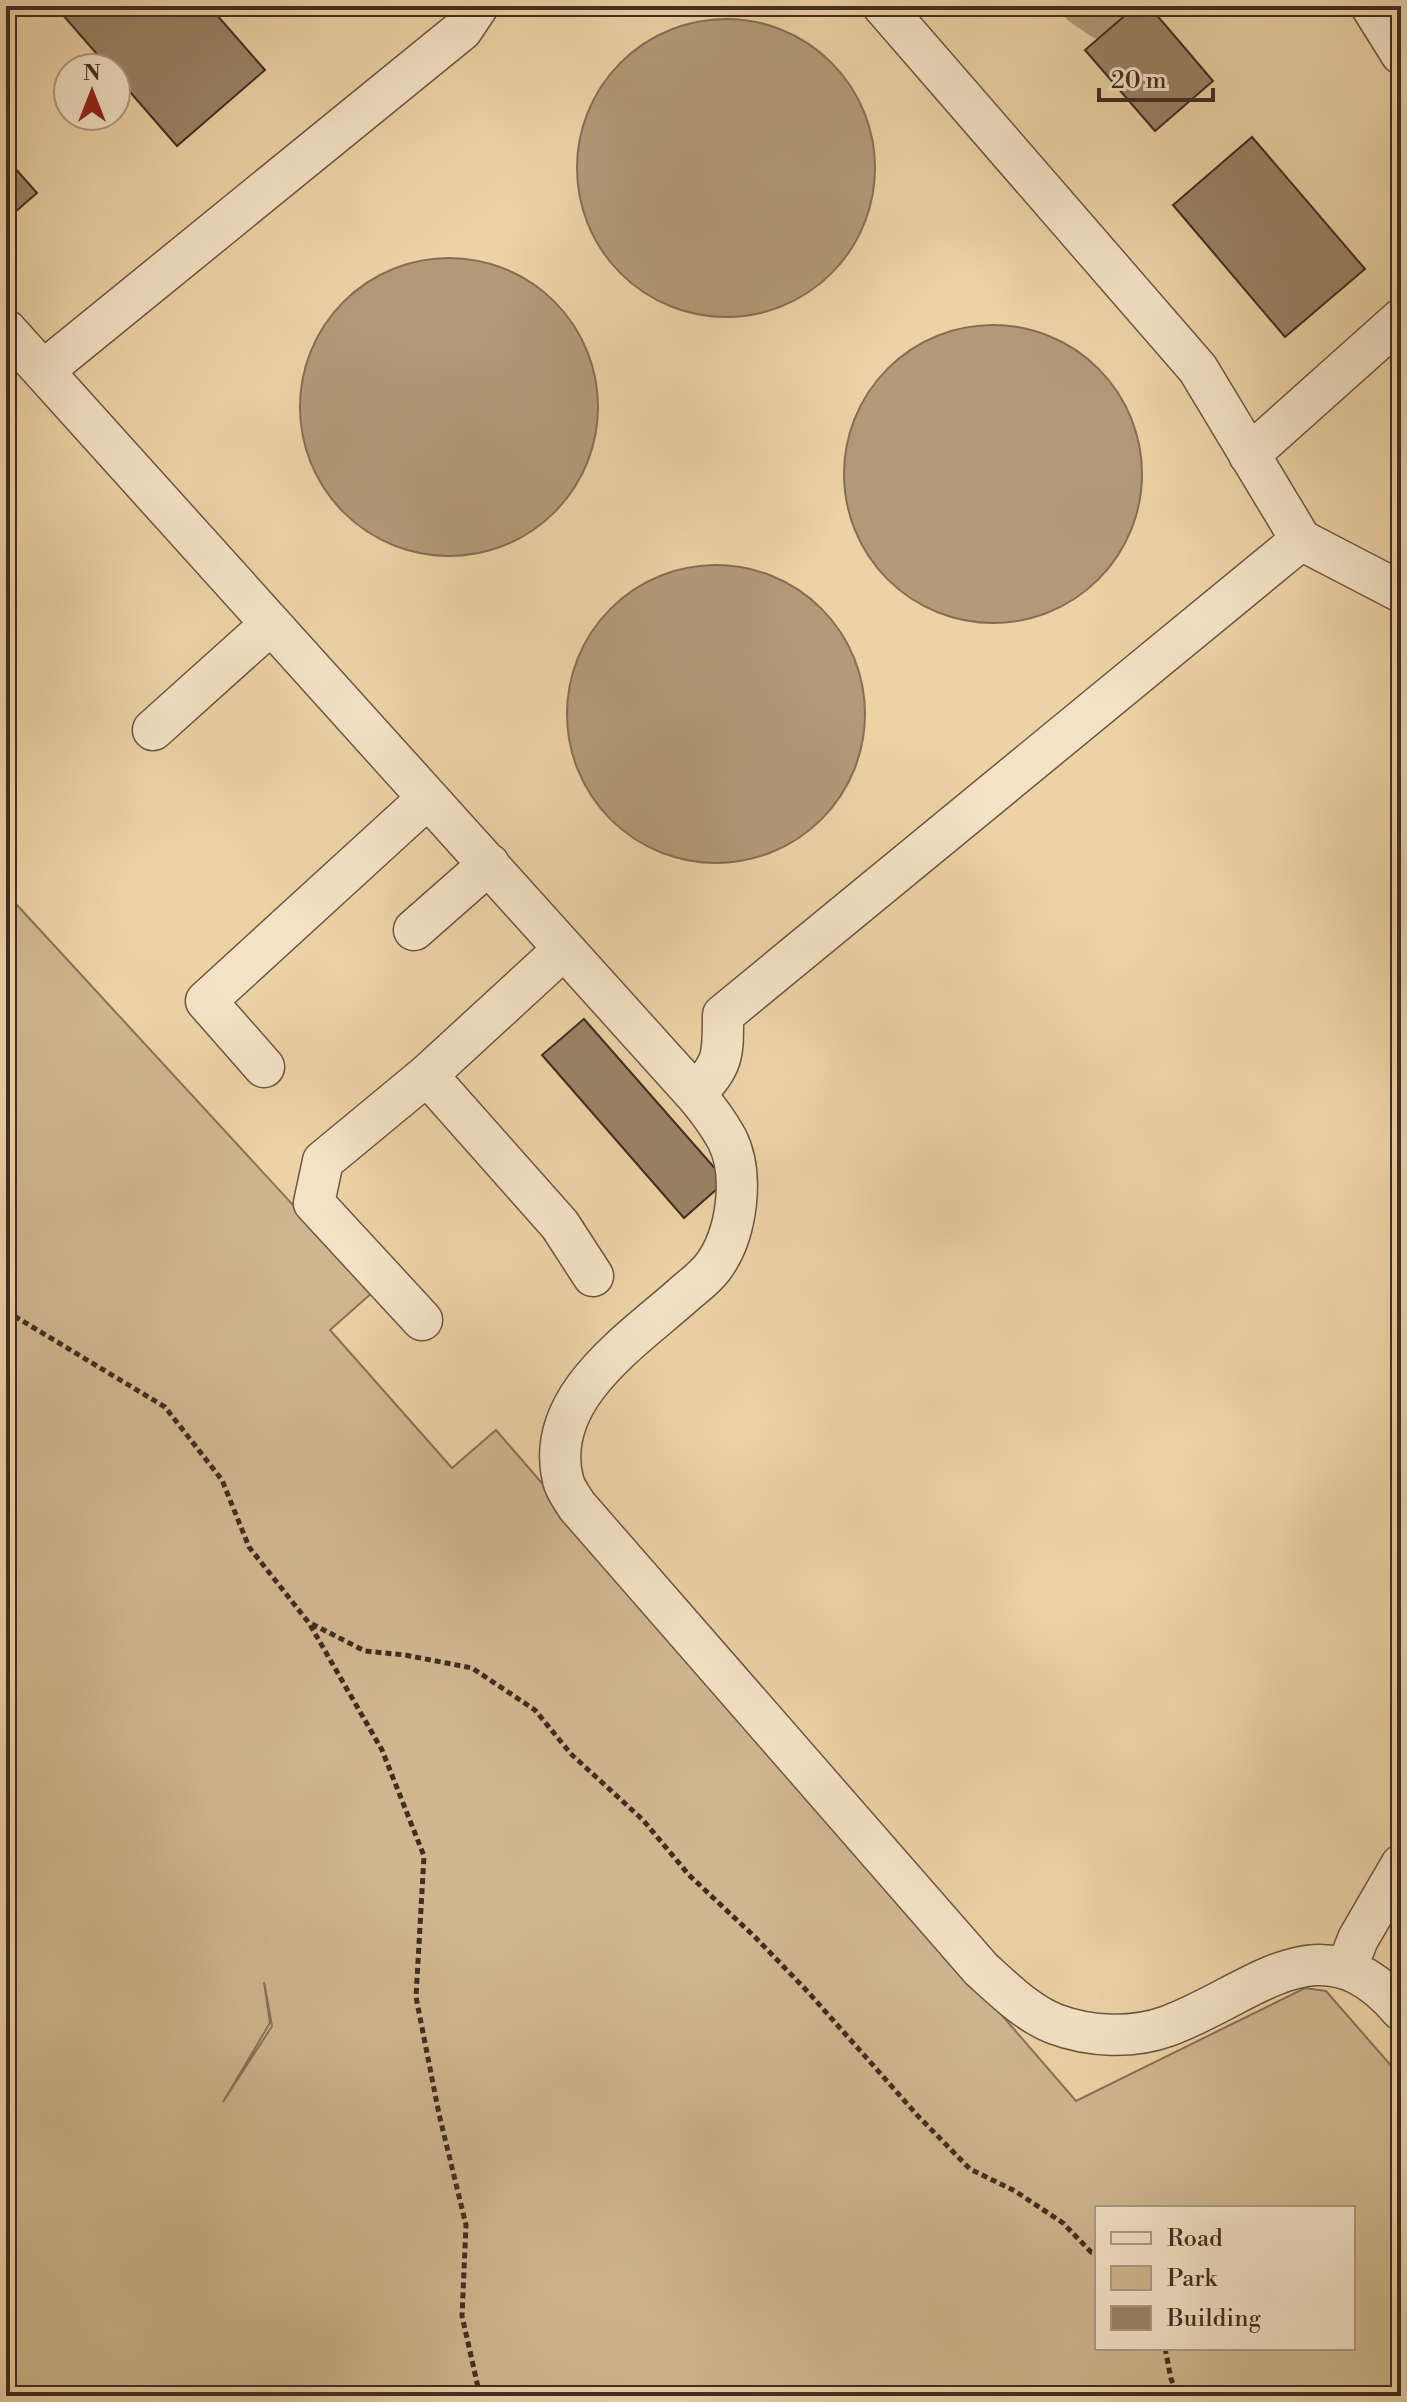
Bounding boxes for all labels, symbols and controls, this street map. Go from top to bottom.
north arrow [52,52,132,132]
scale bar [1099,52,1213,102]
text: N [83,60,101,87]
text: 20 m [1111,66,1167,96]
legend [1095,2206,1355,2350]
text: Road [1167,2224,1223,2254]
text: Park [1167,2264,1218,2294]
text: Building [1166,2304,1261,2334]

